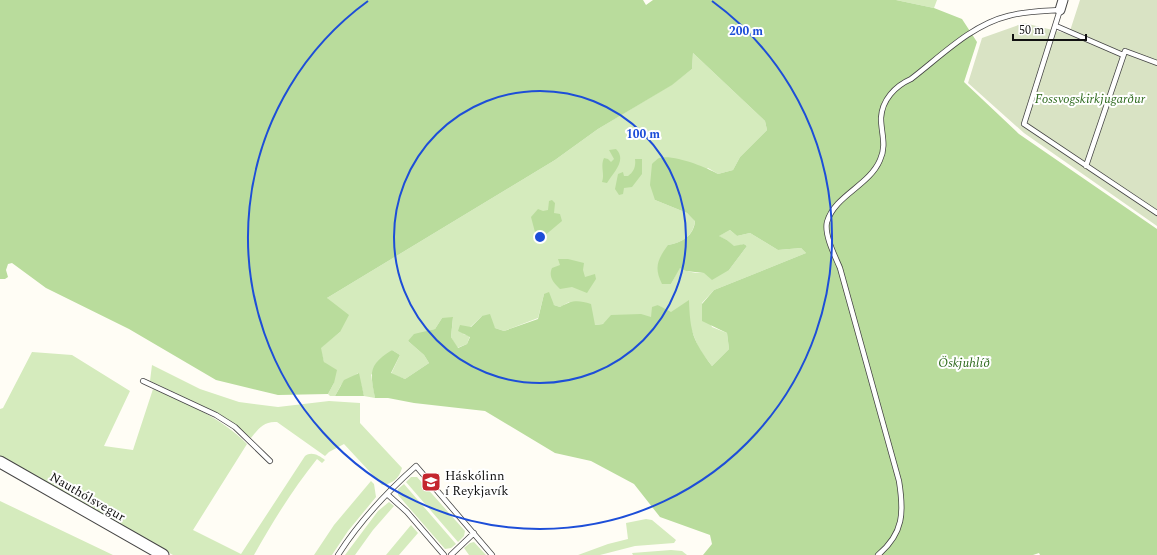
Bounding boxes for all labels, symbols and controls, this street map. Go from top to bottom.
scale bar [1013,16,1086,42]
text: 50 m [1019,21,1044,40]
text: 200 m [729,22,763,41]
park label: Fossvogskirkjugarður [1035,89,1146,109]
text: 100 m [626,125,660,144]
centre of rings [533,230,547,244]
park label: Öskjuhlíð [938,353,990,373]
place label: Háskólinn í Reykjavík [445,466,508,501]
street label: Nauthólsvegur [46,467,129,527]
school or university icon: Háskólinn í Reykjavík [420,471,442,493]

